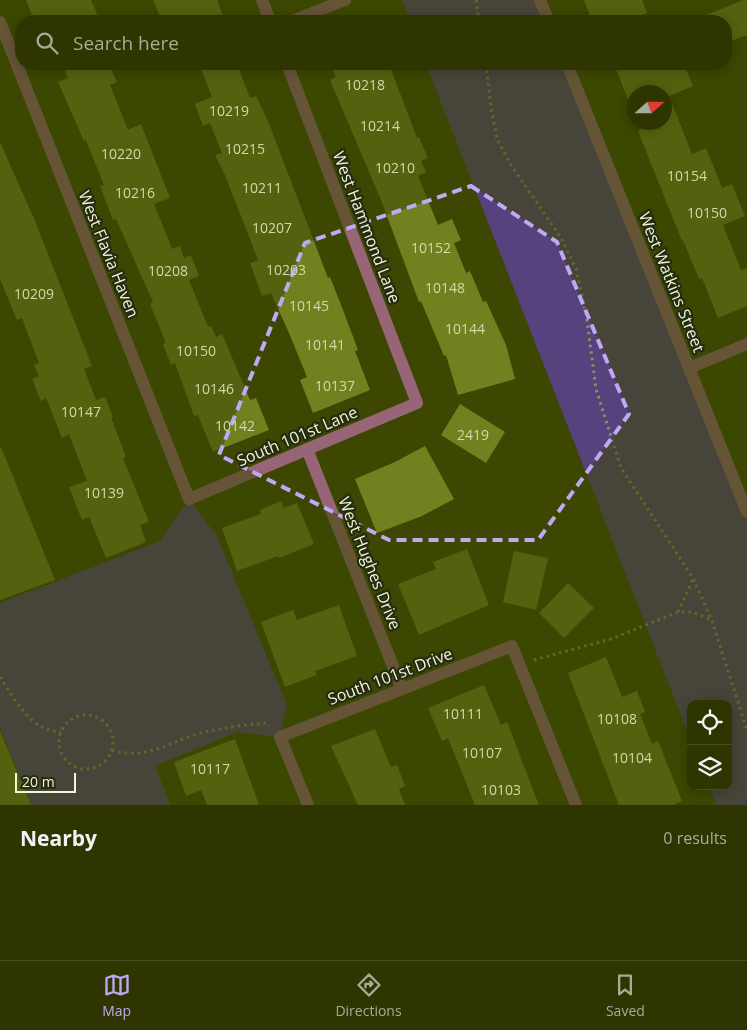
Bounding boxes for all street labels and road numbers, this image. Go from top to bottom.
street label: West Hammond Lane [328,148,406,306]
street label: West Flavia Haven [74,187,144,321]
street label: West Watkins Street [634,209,710,356]
street label: South 101st Lane [233,401,361,471]
street label: West Hughes Drive [333,493,407,633]
street label: South 101st Drive [324,642,456,710]

